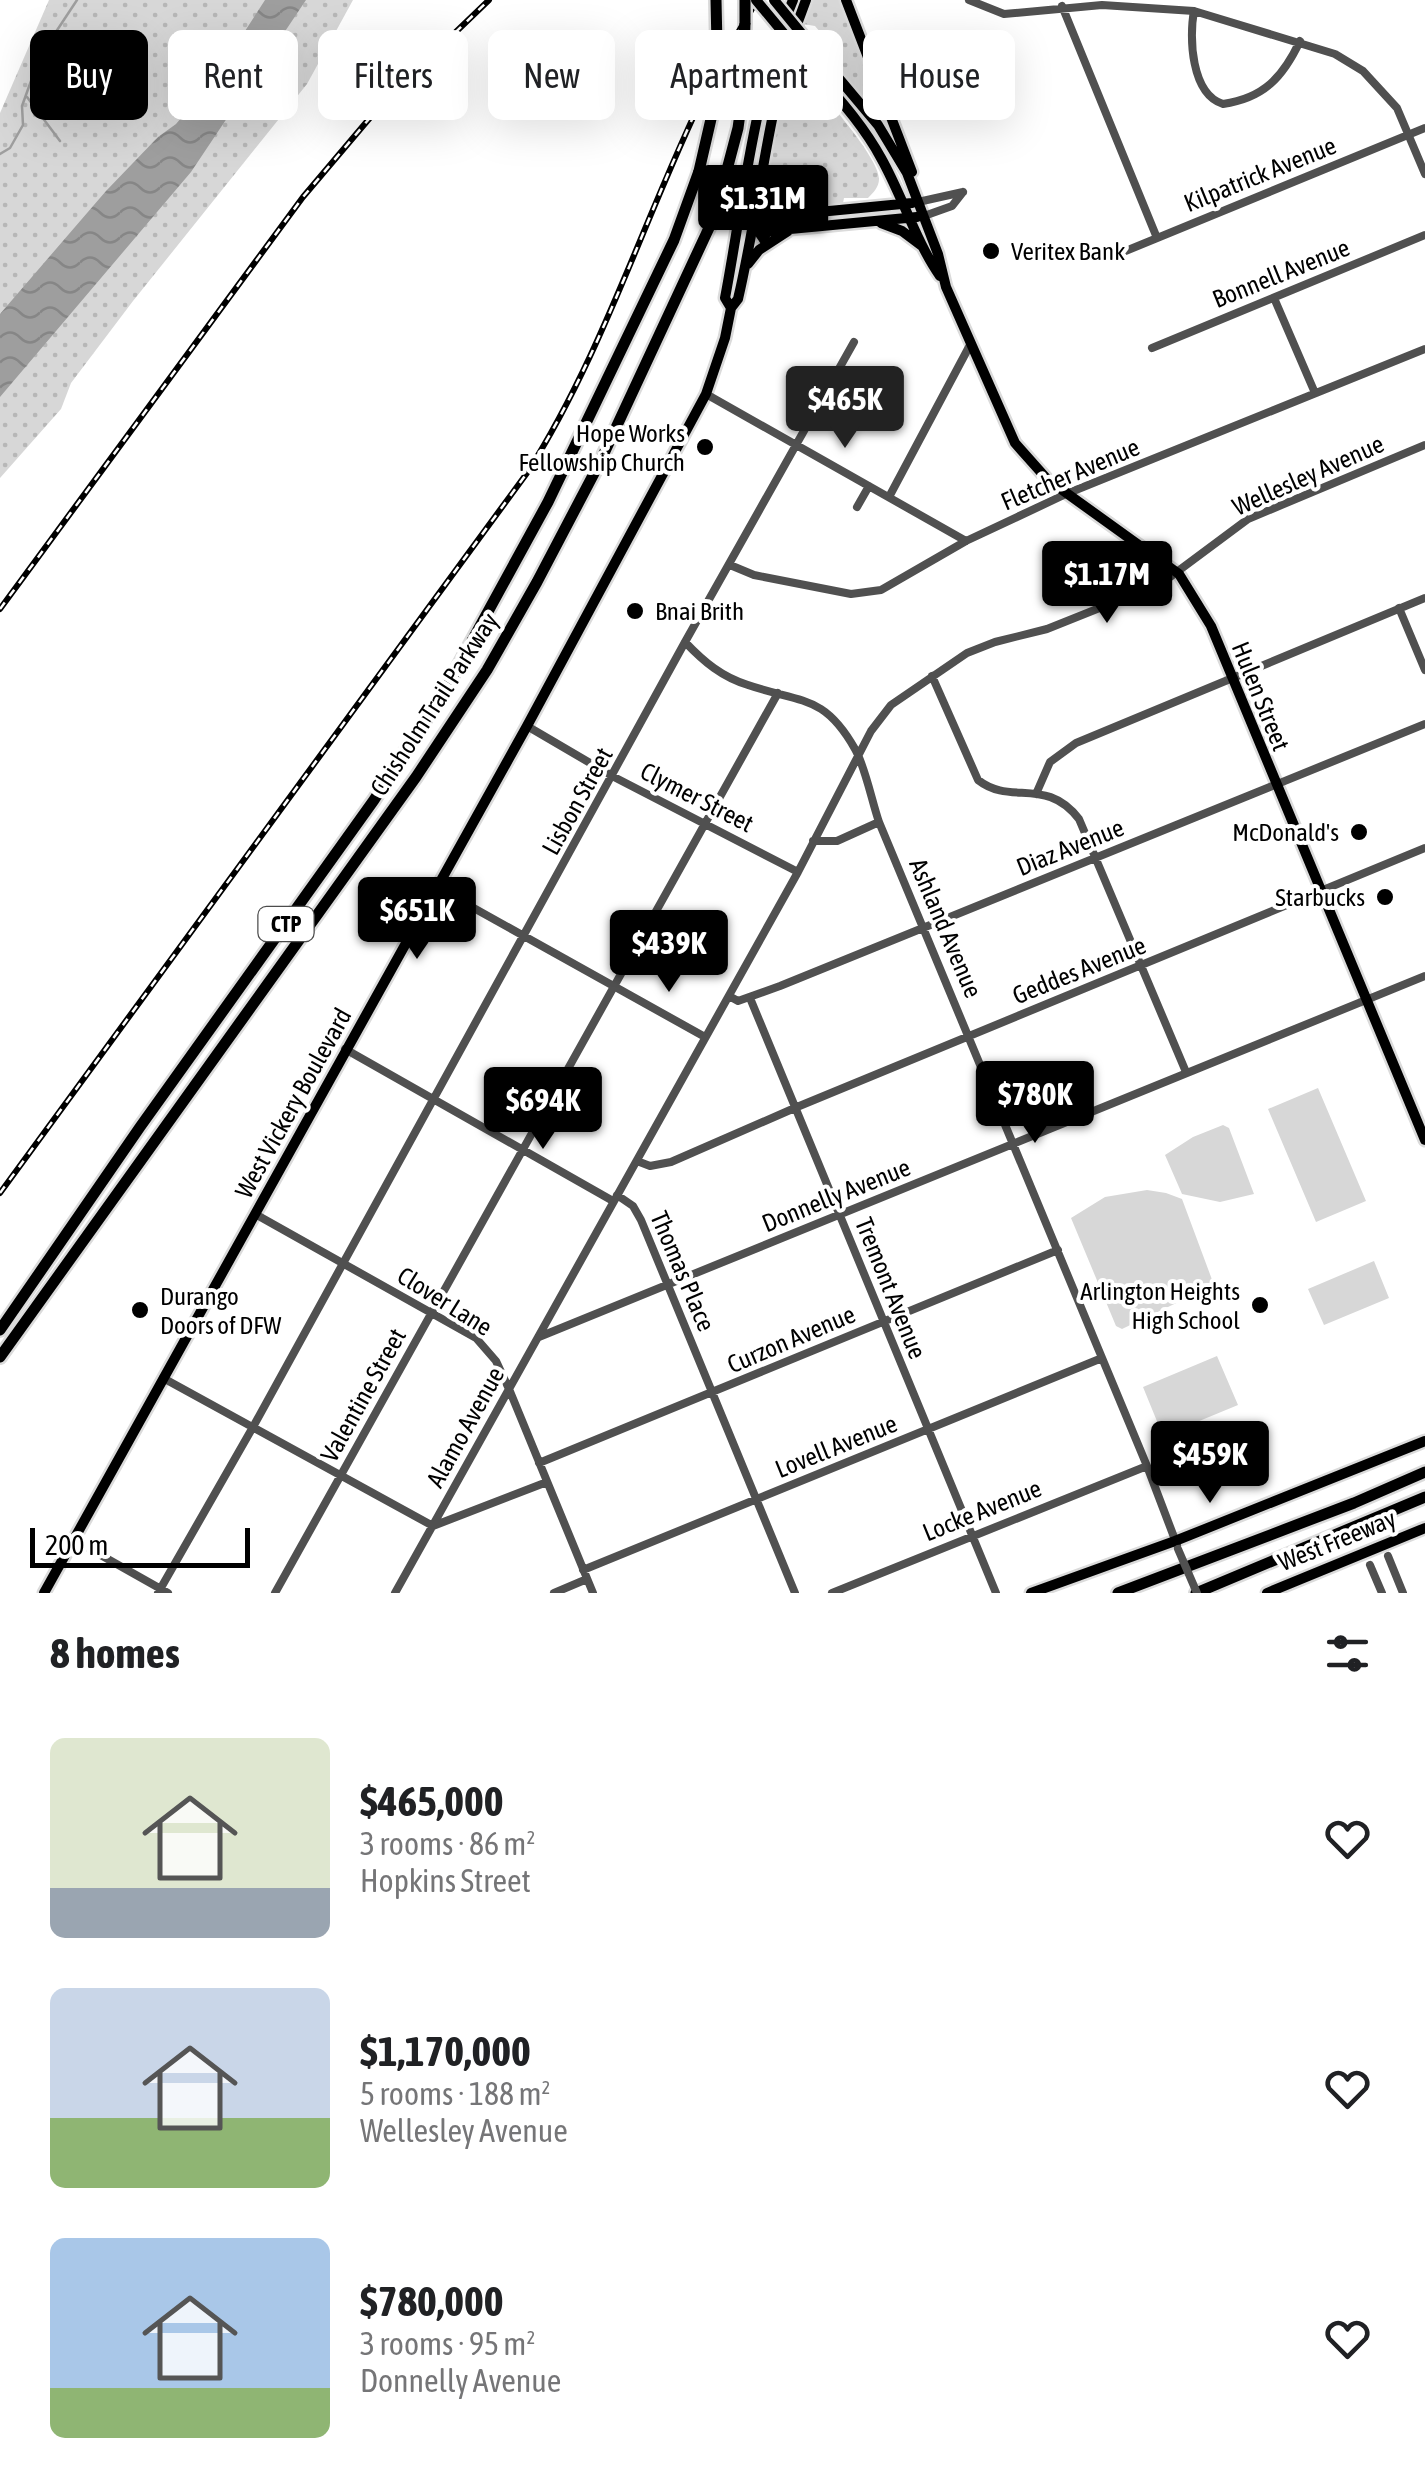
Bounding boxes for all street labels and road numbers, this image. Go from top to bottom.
street label: Kilpatrick Avenue [1180,131,1340,217]
street label: Bonnell Avenue [1208,233,1354,313]
street label: Wellesley Avenue [1228,429,1388,521]
street label: Fletcher Avenue [997,432,1143,516]
street label: Chisholm Trail Parkway [365,607,503,801]
street label: Hulen Street [1227,638,1295,754]
street label: Lisbon Street [536,742,618,860]
street label: Clymer Street [636,757,758,837]
street label: Diaz Avenue [1012,813,1128,881]
street label: Ashland Avenue [904,854,988,1002]
road number: CTP [258,907,314,941]
street label: Geddes Avenue [1008,931,1150,1009]
street label: West Vickery Boulevard [229,1003,357,1203]
street label: Donnelly Avenue [758,1153,914,1237]
street label: Thomas Place [645,1207,721,1335]
street label: Tremont Avenue [850,1213,932,1363]
street label: Clover Lane [393,1261,497,1341]
street label: Curzon Avenue [723,1300,859,1378]
street label: Valentine Street [315,1324,411,1466]
street label: Alamo Avenue [421,1362,509,1492]
street label: Lovell Avenue [771,1409,901,1483]
street label: Locke Avenue [919,1474,1045,1546]
street label: West Freeway [1274,1504,1400,1576]

